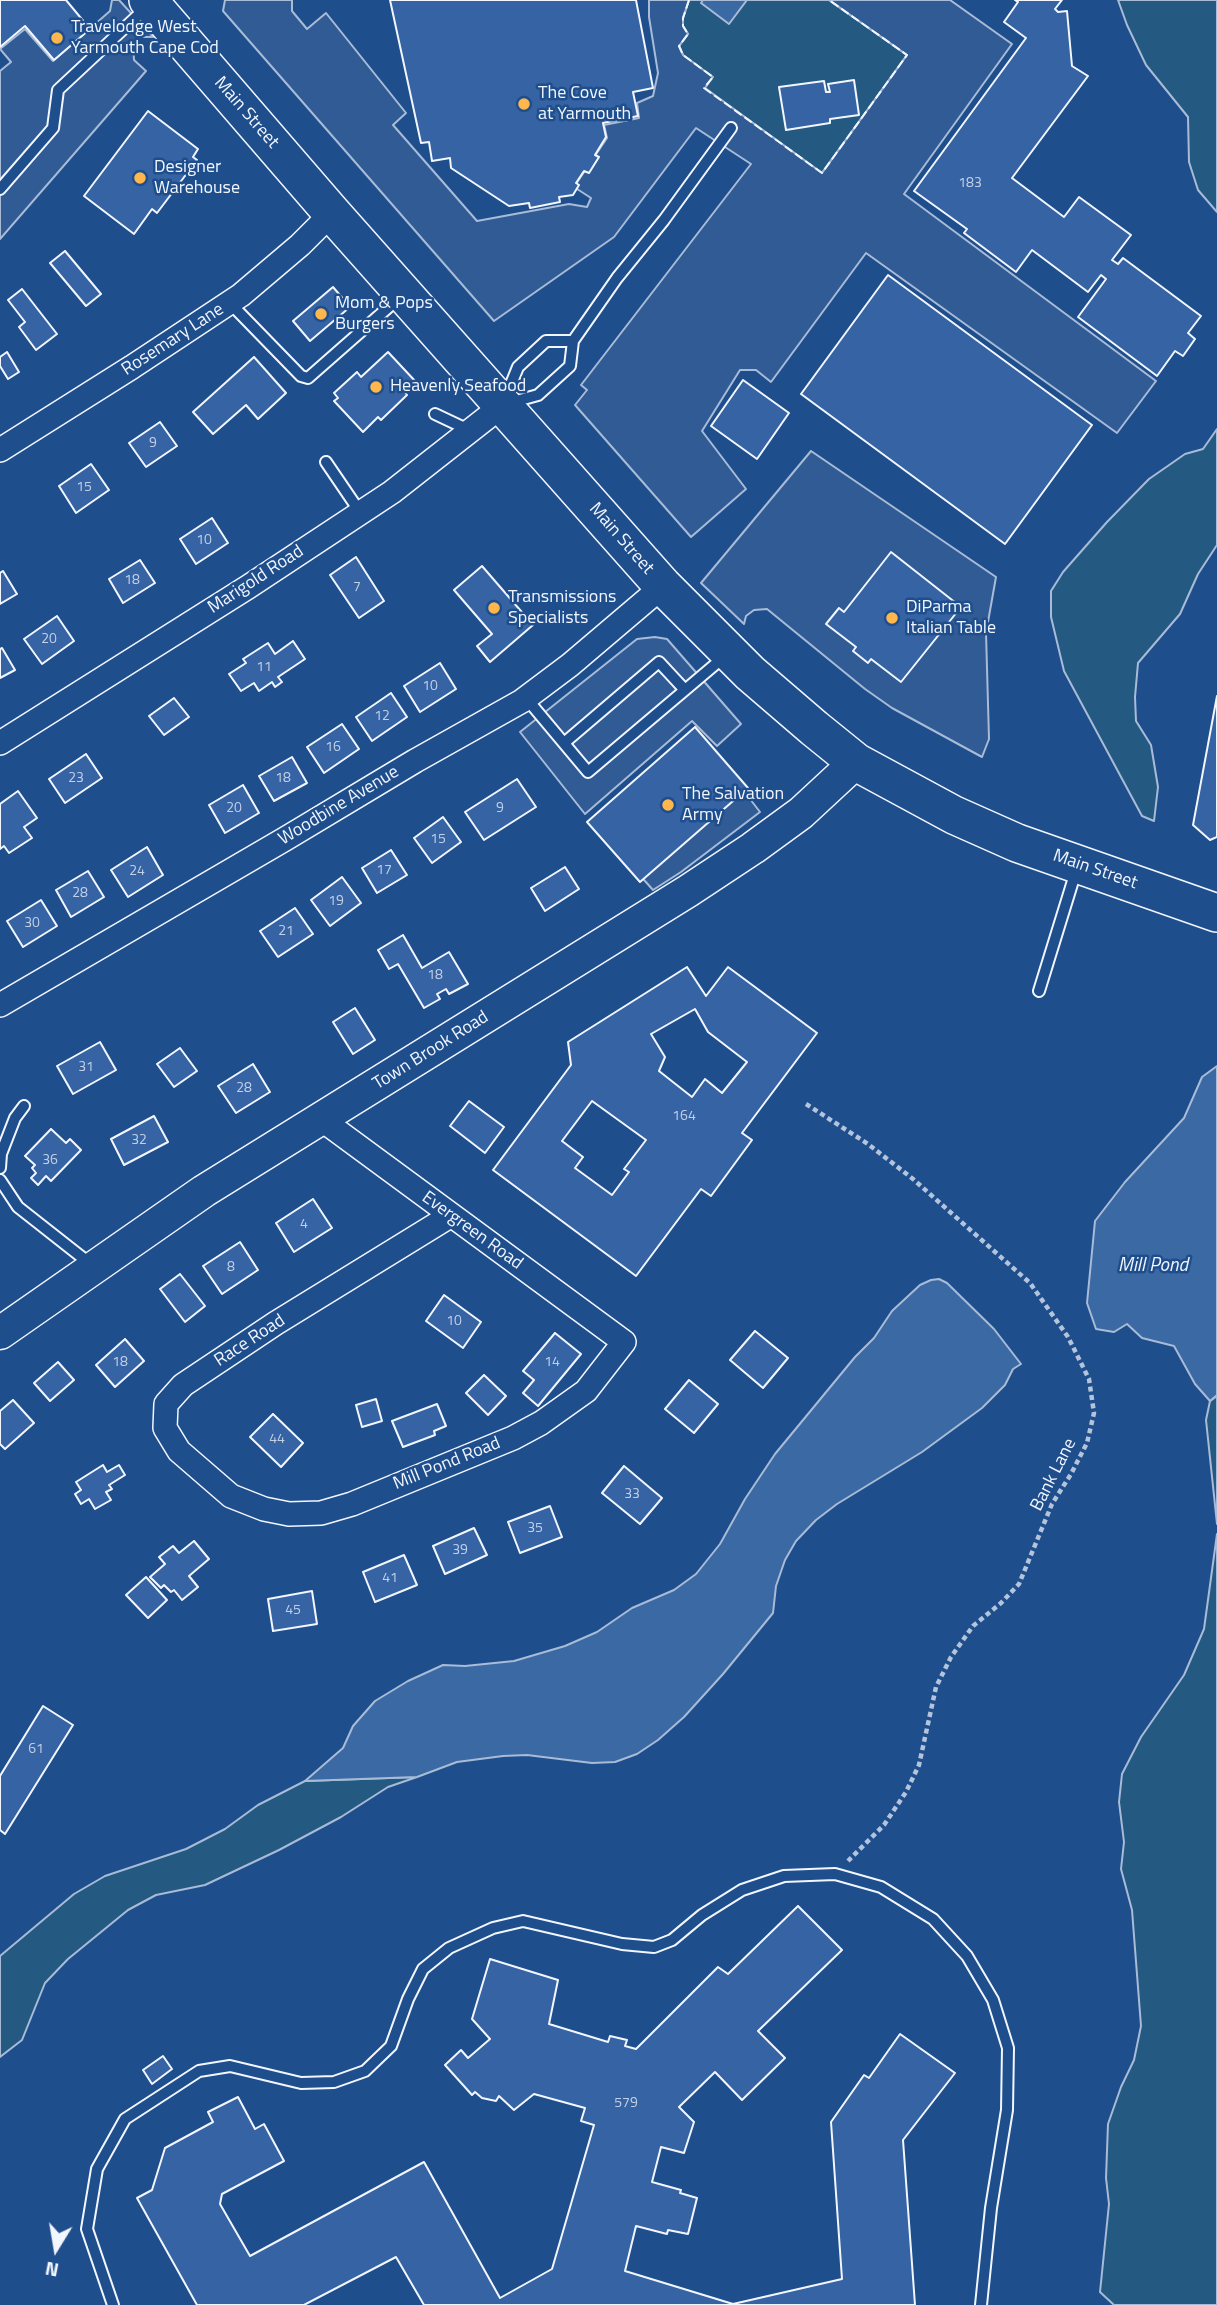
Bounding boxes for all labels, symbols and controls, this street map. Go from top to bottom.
place label: Travelodge West Yarmouth Cape Cod [71,17,219,60]
marker: Travelodge West Yarmouth Cape Cod [49,30,65,46]
street label: Main Street [209,73,283,153]
place label: The Cove at Yarmouth [538,83,631,126]
marker: The Cove at Yarmouth [516,96,532,112]
place label: Designer Warehouse [154,157,240,200]
marker: Designer Warehouse [132,170,148,186]
house number: 183 [958,176,982,192]
place label: Mom & Pops Burgers [335,293,433,336]
street label: Rosemary Lane [118,299,228,381]
marker: Mom & Pops Burgers [313,306,329,322]
place label: Heavenly Seafood [390,376,526,398]
marker: Heavenly Seafood [368,379,384,395]
house number: 9 [149,436,157,452]
house number: 15 [76,480,92,496]
street label: Main Street [584,499,658,579]
house number: 10 [196,533,212,549]
street label: Marigold Road [204,541,308,619]
house number: 18 [124,573,140,589]
house number: 7 [353,580,361,596]
place label: Transmissions Specialists [508,587,616,630]
place label: DiParma Italian Table [906,597,996,640]
marker: Transmissions Specialists [486,600,502,616]
marker: DiParma Italian Table [884,610,900,626]
house number: 20 [41,632,57,648]
house number: 11 [256,660,272,676]
house number: 10 [422,679,438,695]
house number: 12 [374,709,390,725]
house number: 16 [325,740,341,756]
street label: Woodbine Avenue [275,762,403,850]
house number: 23 [68,771,84,787]
house number: 18 [275,771,291,787]
place label: The Salvation Army [682,784,784,826]
marker: The Salvation Army [660,797,676,813]
house number: 20 [226,801,242,817]
house number: 9 [496,801,504,817]
house number: 15 [430,832,446,848]
street label: Main Street [1050,845,1140,895]
house number: 17 [376,863,392,879]
house number: 24 [129,864,145,880]
house number: 28 [72,886,88,902]
house number: 19 [328,894,344,910]
house number: 30 [24,916,40,932]
house number: 21 [278,924,294,940]
house number: 18 [427,968,443,984]
street label: Town Brook Road [369,1007,493,1095]
house number: 31 [78,1060,94,1076]
house number: 28 [236,1081,252,1097]
house number: 164 [672,1109,696,1125]
house number: 32 [131,1133,147,1149]
house number: 36 [42,1153,58,1169]
street label: Evergreen Road [417,1187,527,1275]
house number: 4 [300,1217,308,1233]
water label: Mill Pond [1118,1255,1188,1277]
house number: 8 [227,1260,235,1276]
street label: Race Road [211,1310,289,1372]
house number: 10 [446,1314,462,1330]
house number: 18 [112,1355,128,1371]
house number: 14 [544,1355,560,1371]
house number: 44 [269,1432,285,1448]
street label: Mill Pond Road [390,1433,504,1495]
street label: Bank Lane [1027,1435,1081,1515]
house number: 33 [624,1487,640,1503]
house number: 35 [527,1521,543,1537]
house number: 39 [452,1543,468,1559]
house number: 41 [382,1571,398,1587]
house number: 45 [285,1603,301,1619]
house number: 61 [28,1742,44,1758]
house number: 579 [614,2096,638,2112]
north arrow [21,2214,91,2284]
text: N [43,2255,61,2286]

